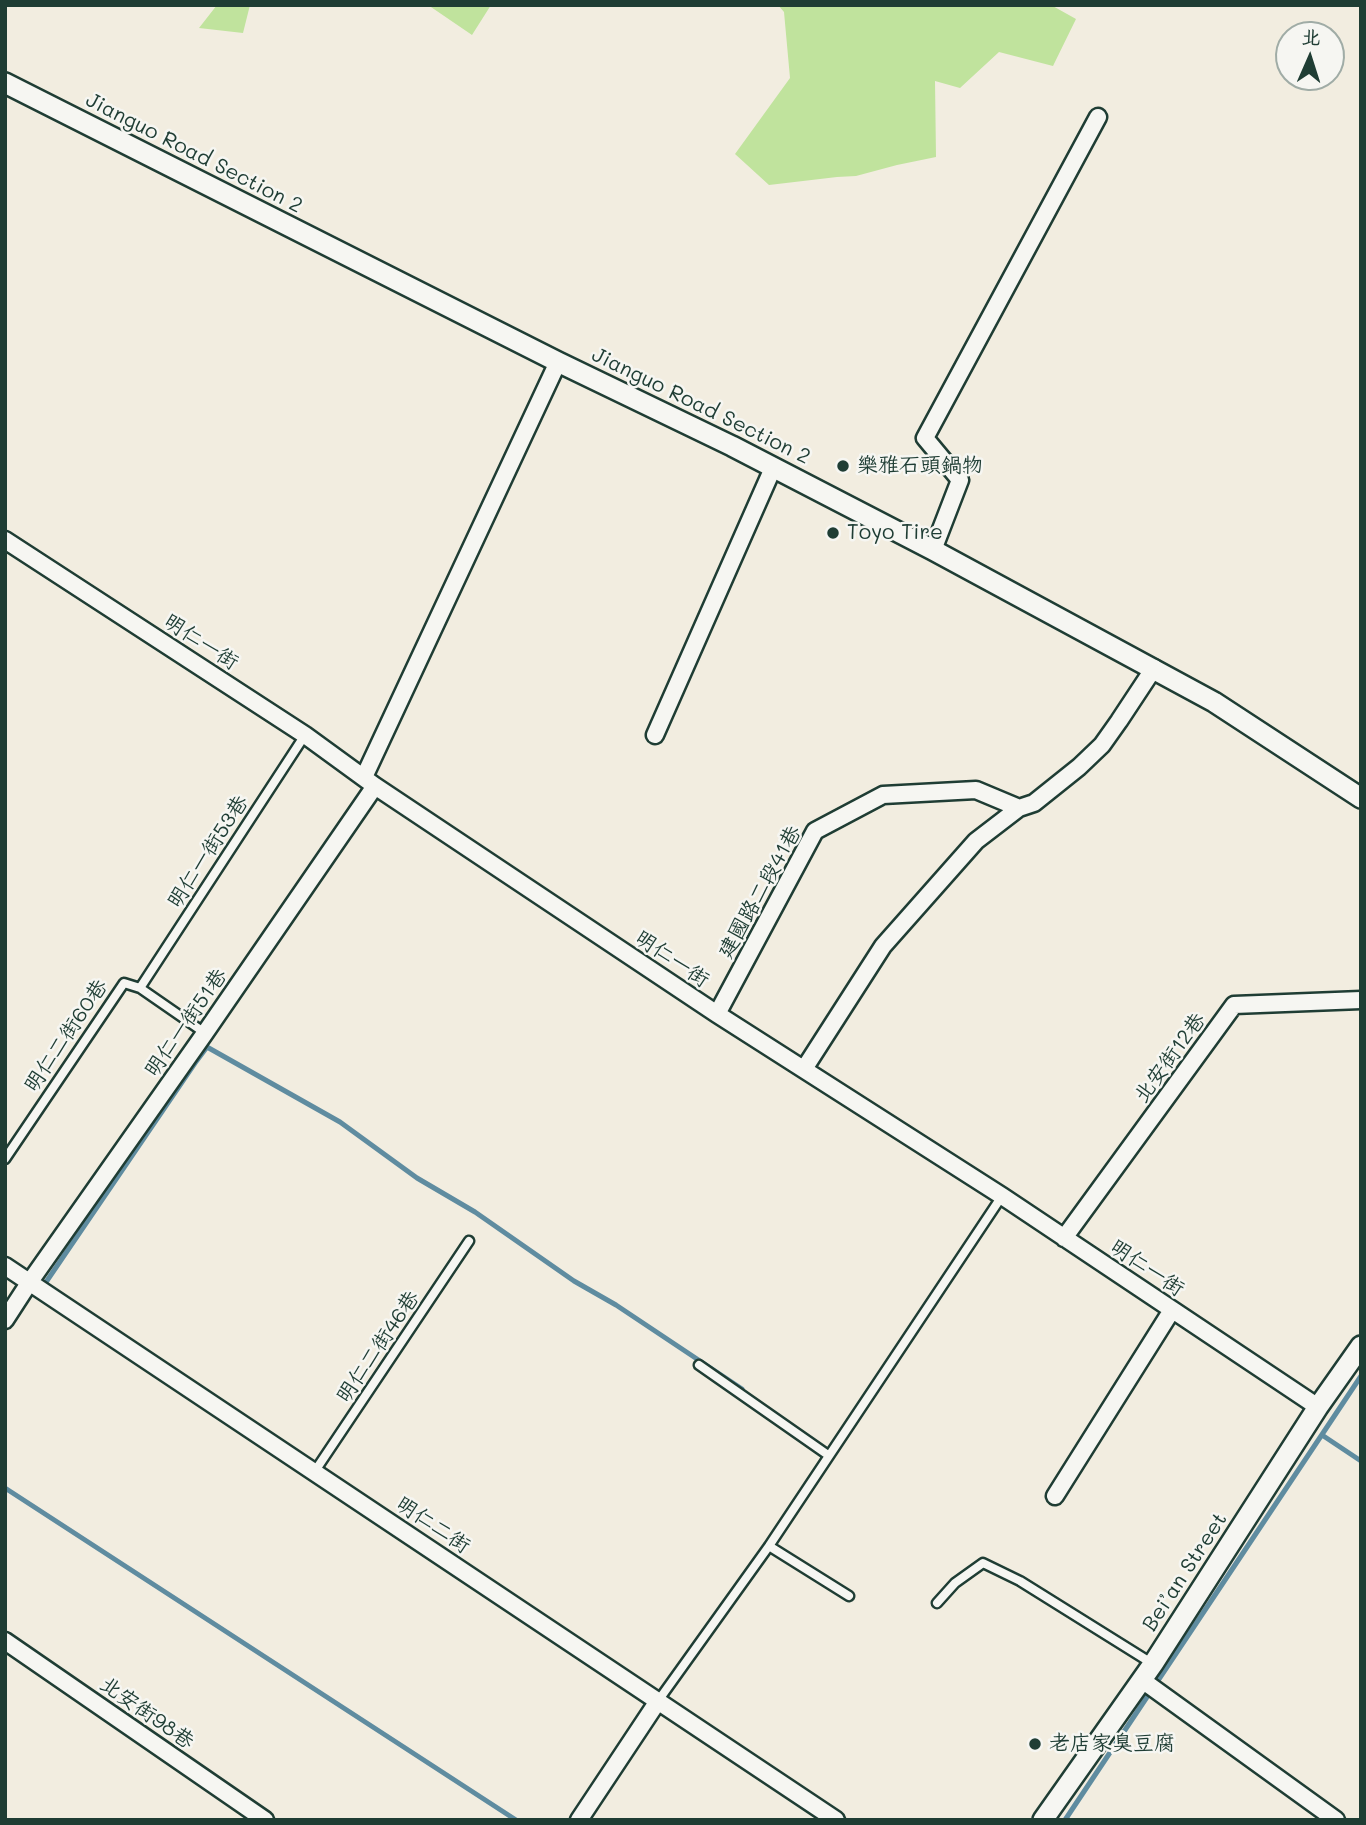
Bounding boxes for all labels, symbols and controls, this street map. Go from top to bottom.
north arrow [1275,21,1345,91]
text: 北 [1301,24,1321,50]
street label: Jianguo Road Section 2 [81,87,307,219]
street label: Jianguo Road Section 2 [588,342,814,470]
place label: 樂雅石頭鍋物 [857,453,983,479]
marker: 樂雅石頭鍋物 [835,458,851,474]
place label: Toyo Tire [847,520,943,546]
marker: Toyo Tire [825,525,841,541]
street label: 明仁一街 [159,609,243,675]
street label: 明仁一街53巷 [162,791,254,913]
street label: 建國路二段41巷 [713,821,807,963]
street label: 明仁一街 [630,925,714,993]
street label: 明仁一街51巷 [139,964,233,1082]
street label: 明仁二街60巷 [19,975,113,1097]
street label: 北安街12巷 [1129,1008,1211,1108]
street label: 明仁一街 [1105,1234,1189,1302]
street label: 明仁二街46巷 [331,1286,425,1408]
street label: 明仁二街 [391,1491,475,1559]
street label: Bei’an Street [1137,1508,1233,1636]
street label: 北安街98巷 [95,1671,199,1755]
place label: 老店家臭豆腐 [1049,1731,1175,1757]
marker: 老店家臭豆腐 [1027,1736,1043,1752]

